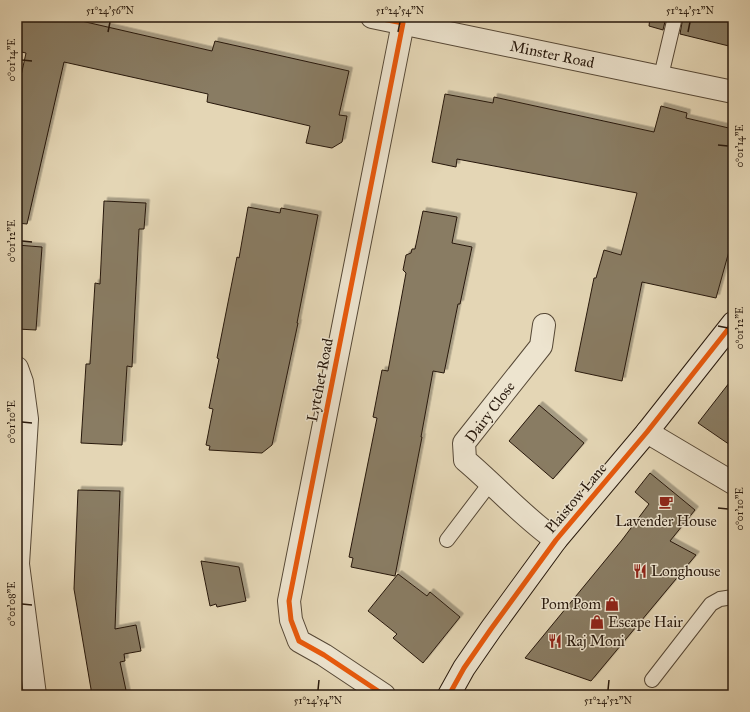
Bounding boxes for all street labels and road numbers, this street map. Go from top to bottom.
street label: Minster Road [508,37,596,72]
street label: Lytchet Road [303,336,337,423]
street label: Dairy Close [461,378,519,446]
street label: Plaistow Lane [541,459,611,537]

